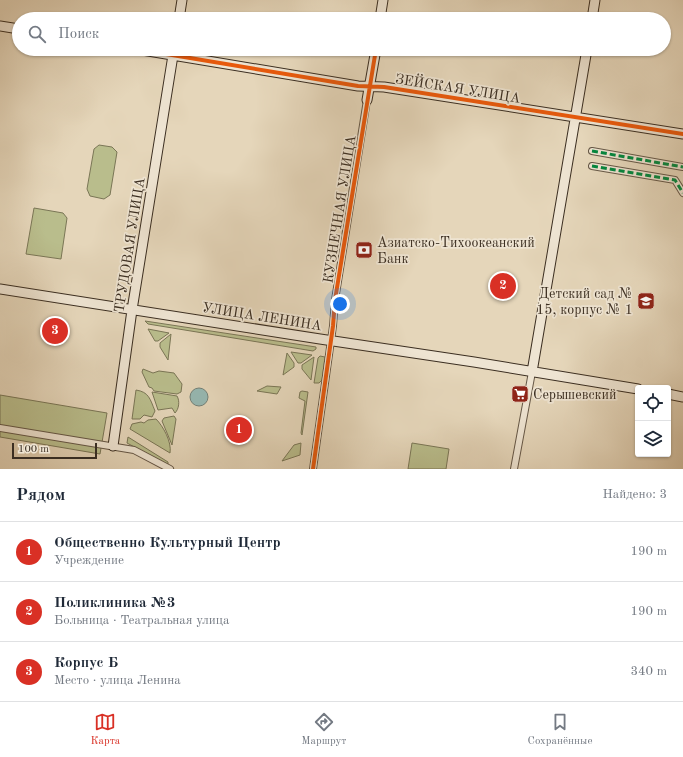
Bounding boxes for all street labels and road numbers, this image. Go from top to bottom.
street label: ЗЕЙСКАЯ УЛИЦА [394,68,522,106]
street label: КУЗНЕЧНАЯ УЛИЦА [321,134,359,284]
street label: ТРУДОВАЯ УЛИЦА [112,176,148,314]
street label: УЛИЦА ЛЕНИНА [201,301,323,333]

